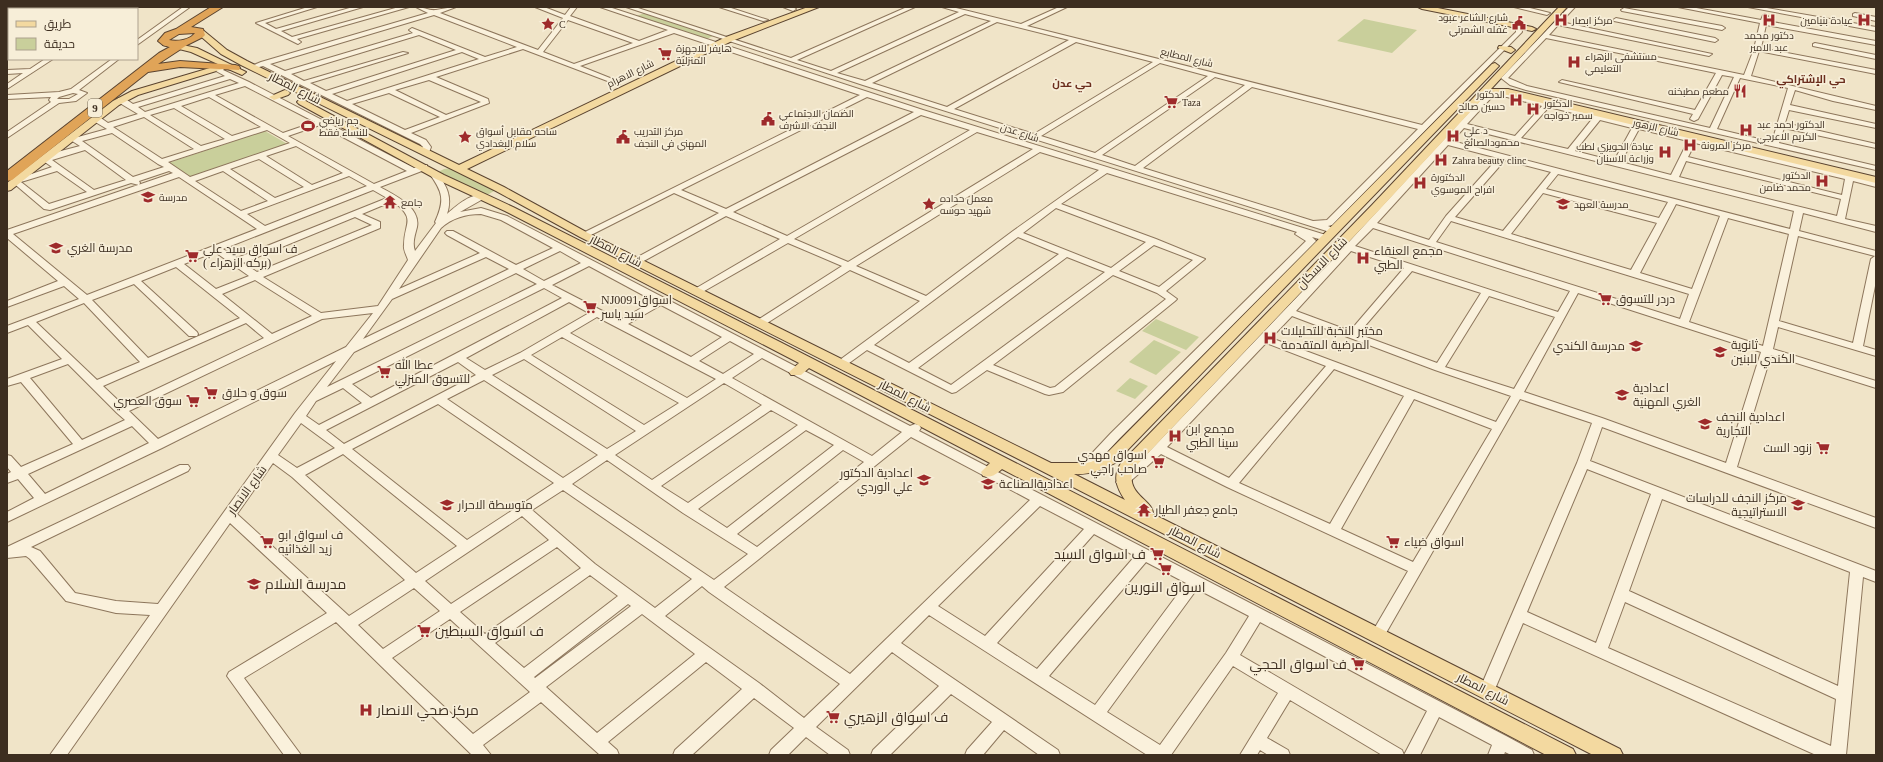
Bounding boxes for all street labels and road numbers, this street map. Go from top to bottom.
street label: شارع المطابع [1159,46,1214,70]
street label: شارع الاهرام [605,57,656,91]
street label: شارع المطار [265,68,323,108]
road number: 9 [88,99,102,117]
street label: شارع الزهور [1631,117,1680,139]
street label: شارع عدن [999,121,1040,145]
street label: شارع المطار [586,231,644,271]
street label: شارع الاسكان [1294,234,1351,292]
street label: شارع المطار [875,376,933,416]
street label: شارع الانصار [224,463,270,519]
street label: شارع المطار [1165,522,1223,562]
street label: شارع المطار [1453,669,1511,709]

